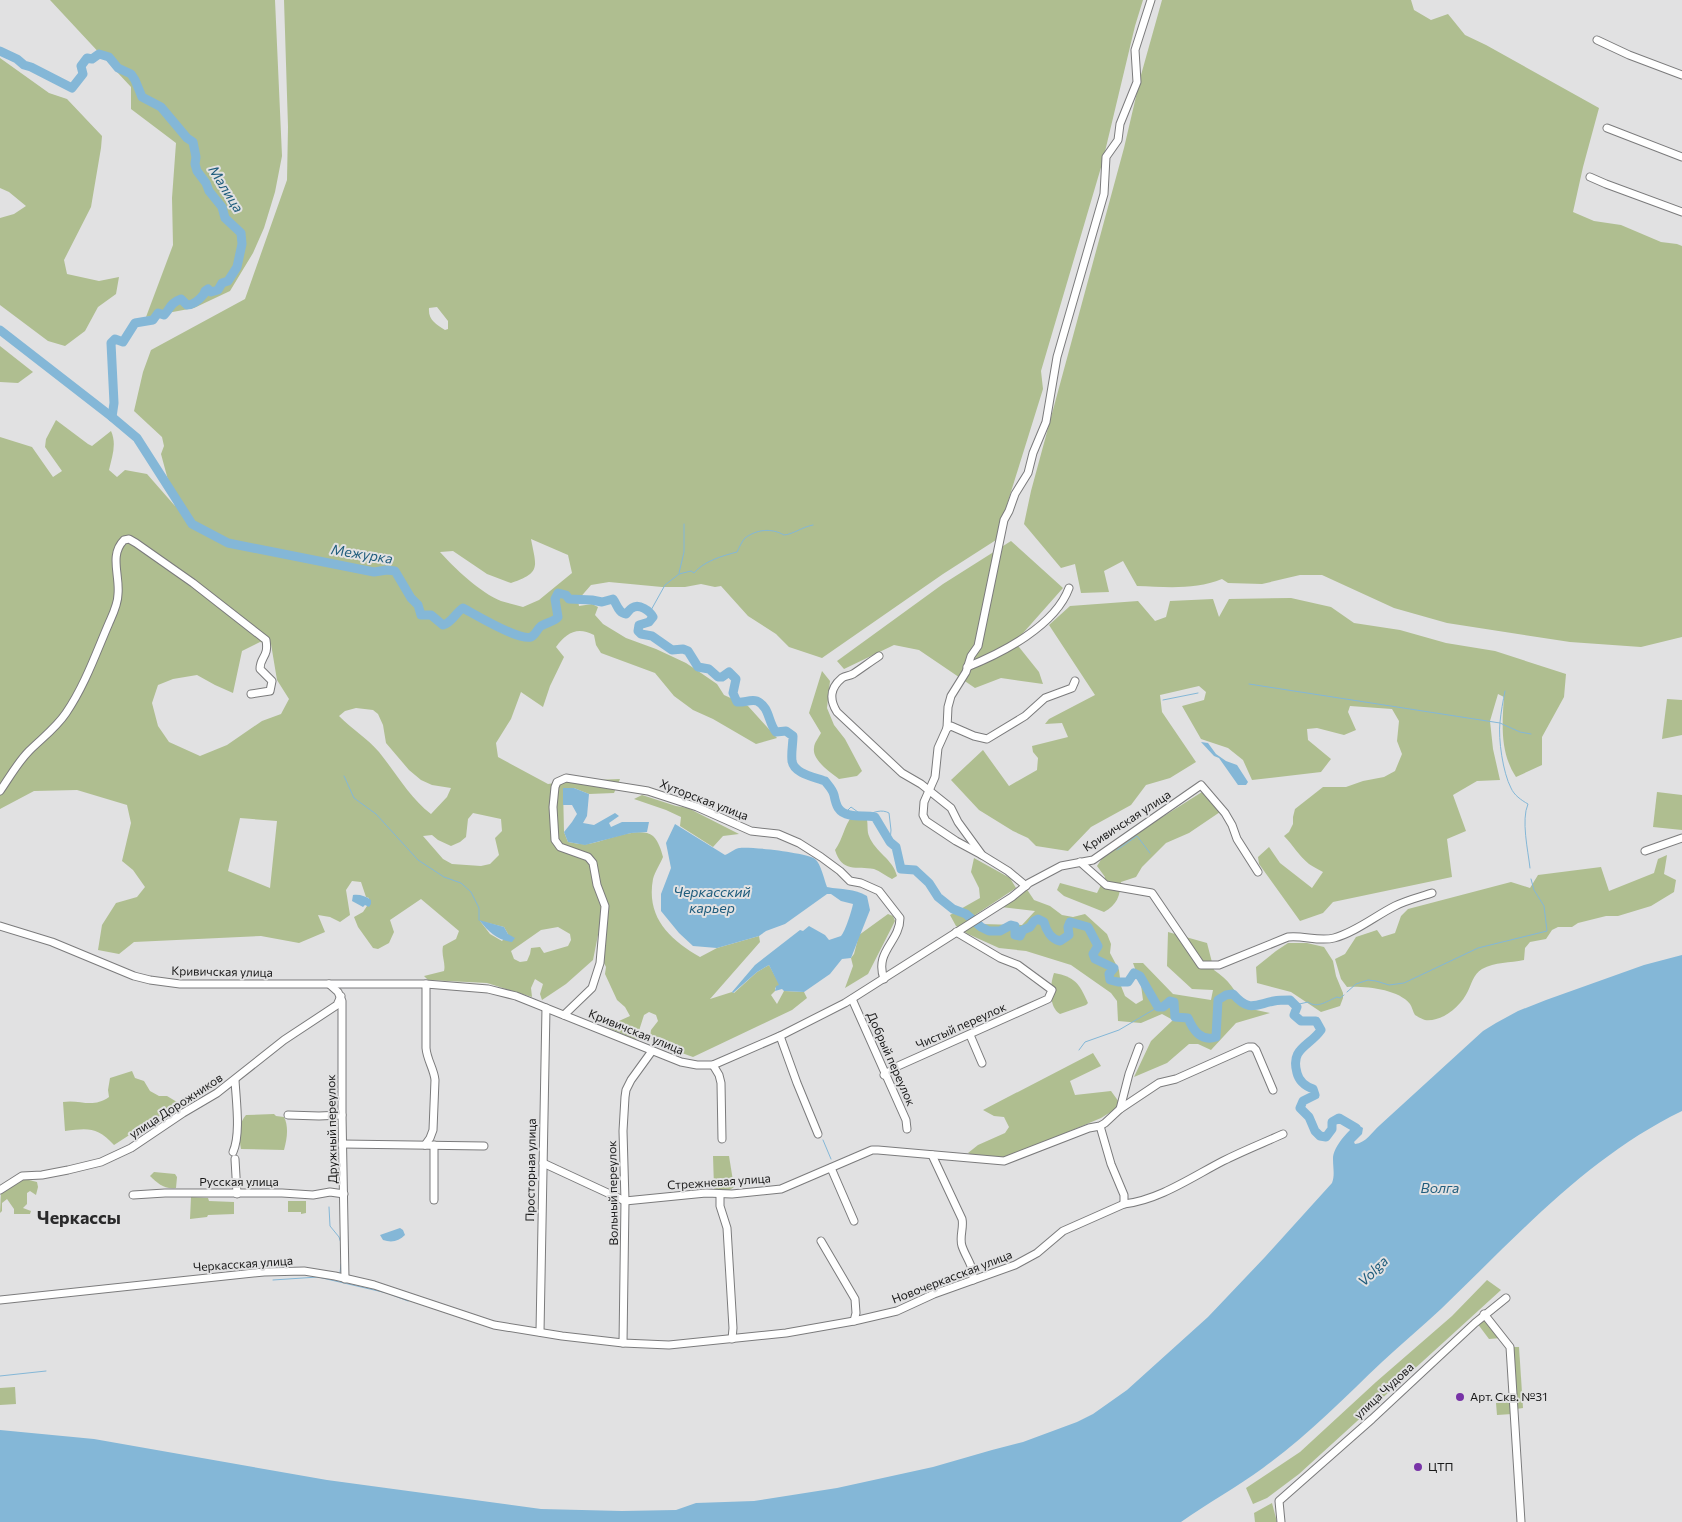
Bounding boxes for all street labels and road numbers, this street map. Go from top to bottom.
street label: Хуторская улица [658,776,751,822]
street label: Кривичская улица [1080,787,1173,854]
street label: Кривичская улица [171,963,273,979]
street label: Чистый переулок [913,999,1008,1051]
street label: Кривичская улица [587,1006,686,1057]
street label: Добрый переулок [865,1009,919,1108]
street label: улица Дорожников [126,1070,225,1141]
street label: Дружный переулок [323,1074,339,1184]
street label: Просторная улица [522,1118,538,1222]
street label: Вольный переулок [604,1140,620,1246]
street label: Стрежневая улица [667,1170,771,1192]
street label: Русская улица [199,1174,279,1188]
street label: Новочеркасская улица [889,1247,1014,1306]
street label: Черкасская улица [193,1253,293,1273]
street label: улица Чудова [1351,1359,1416,1421]

